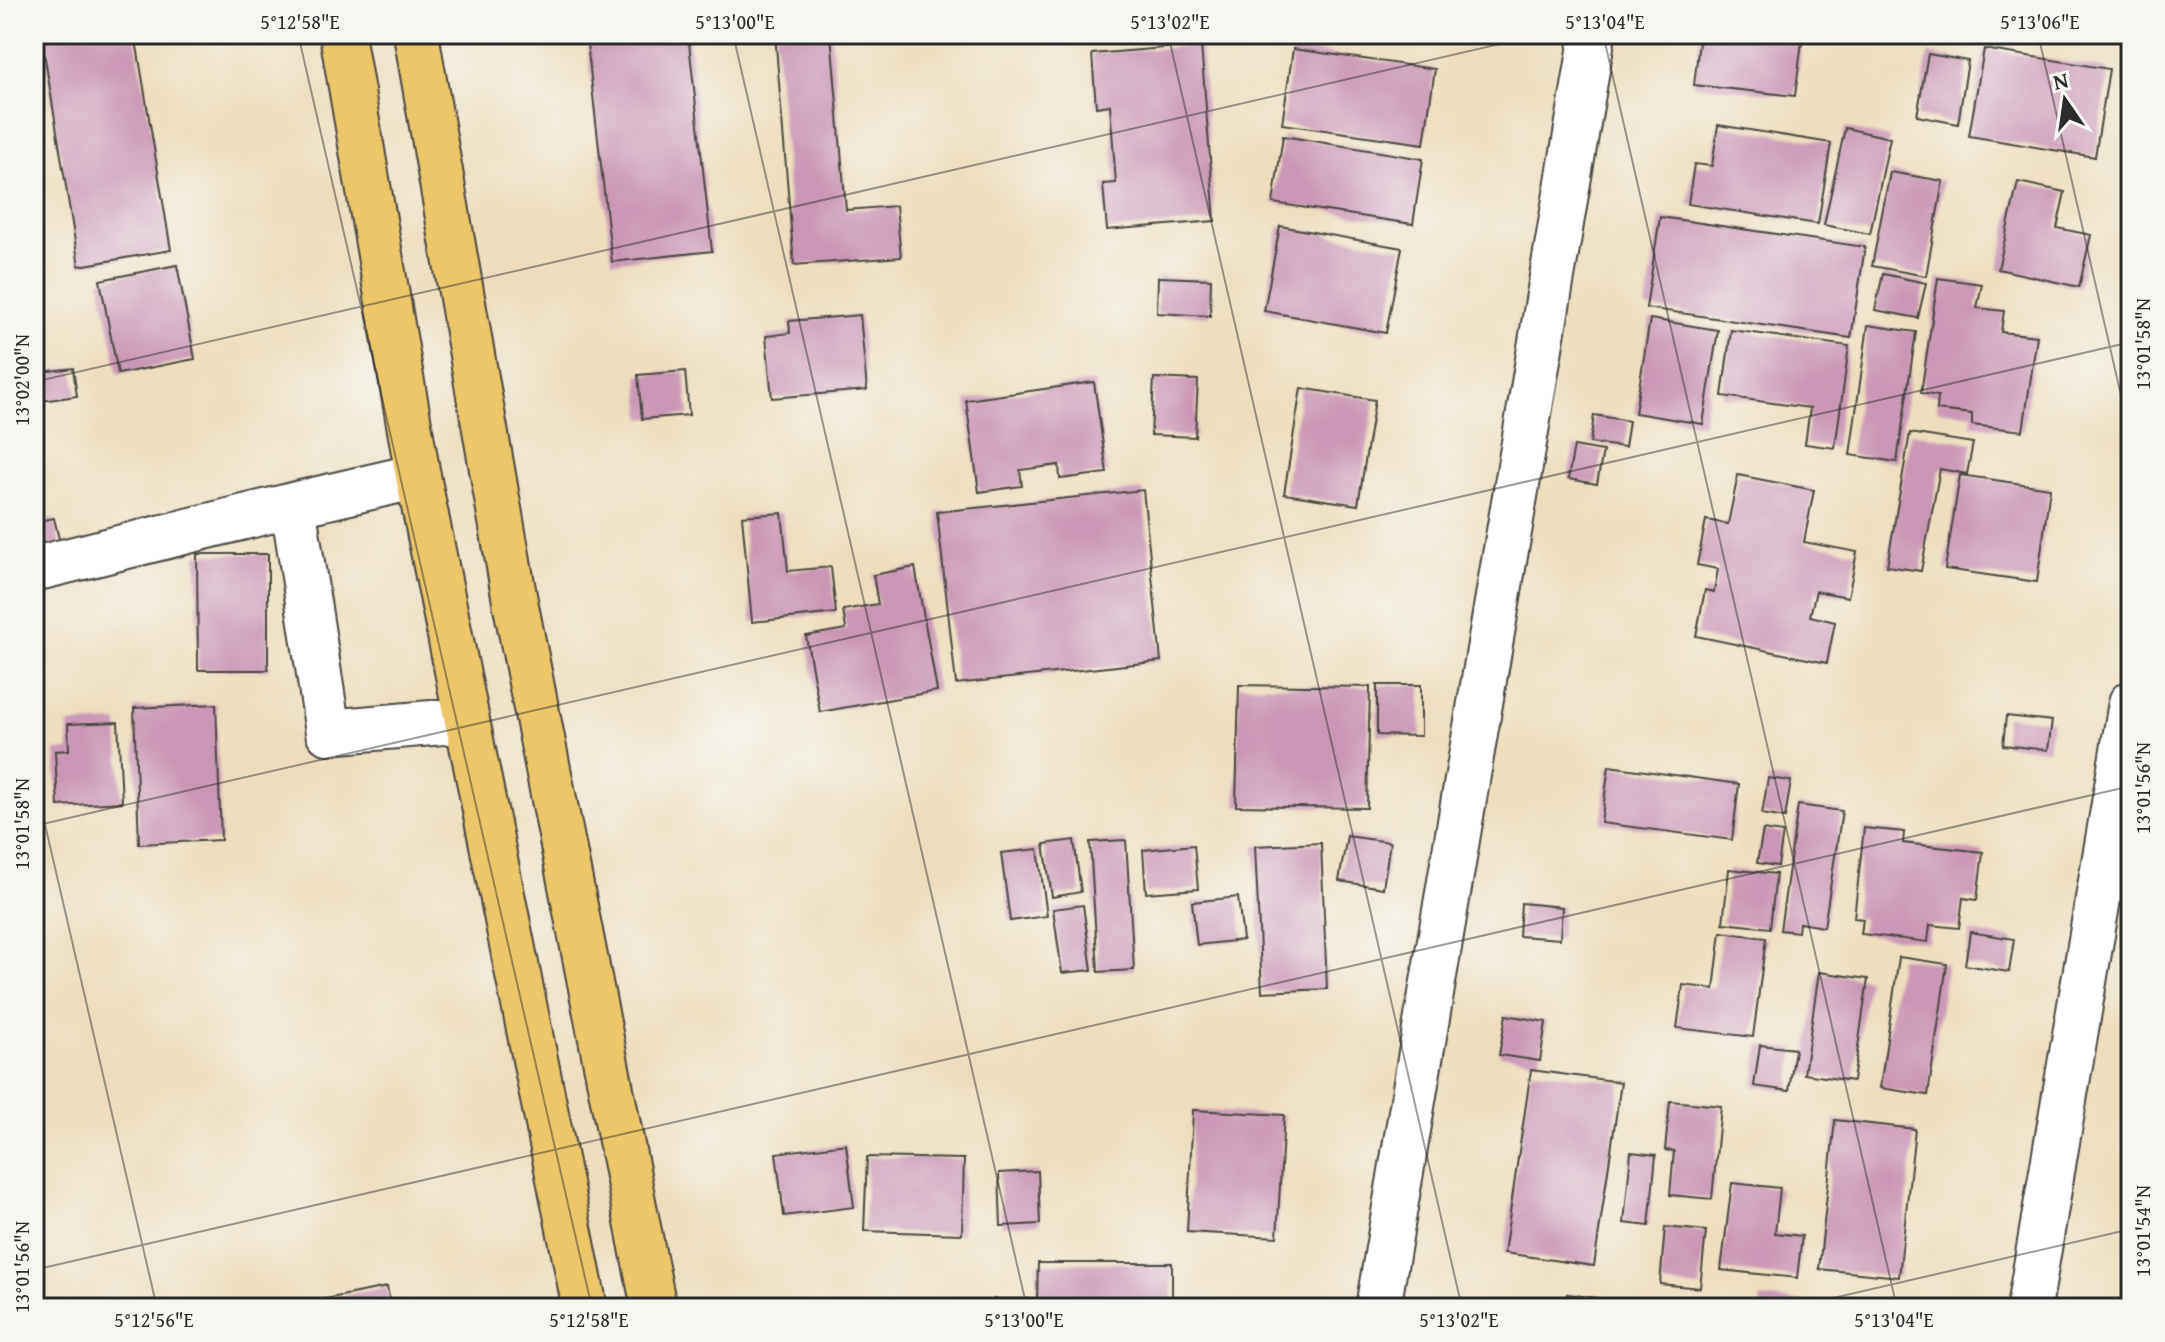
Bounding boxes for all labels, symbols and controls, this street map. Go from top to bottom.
text: 5°12'58"E [260,7,340,36]
text: 5°13'00"E [695,7,775,36]
text: 5°13'02"E [1130,7,1210,36]
text: 5°13'04"E [1565,7,1645,36]
text: 5°13'06"E [2000,7,2080,36]
north arrow [2025,60,2105,140]
text: N [2050,63,2072,98]
text: 13°01'58"N [2128,298,2157,390]
text: 13°02'00"N [7,334,36,426]
text: 13°01'56"N [2128,742,2157,834]
text: 13°01'58"N [7,778,36,870]
text: 13°01'54"N [2128,1185,2157,1277]
text: 13°01'56"N [7,1221,36,1313]
text: 5°12'56"E [114,1305,194,1334]
text: 5°12'58"E [549,1305,629,1334]
text: 5°13'00"E [984,1305,1064,1334]
text: 5°13'02"E [1419,1305,1499,1334]
text: 5°13'04"E [1854,1305,1934,1334]

